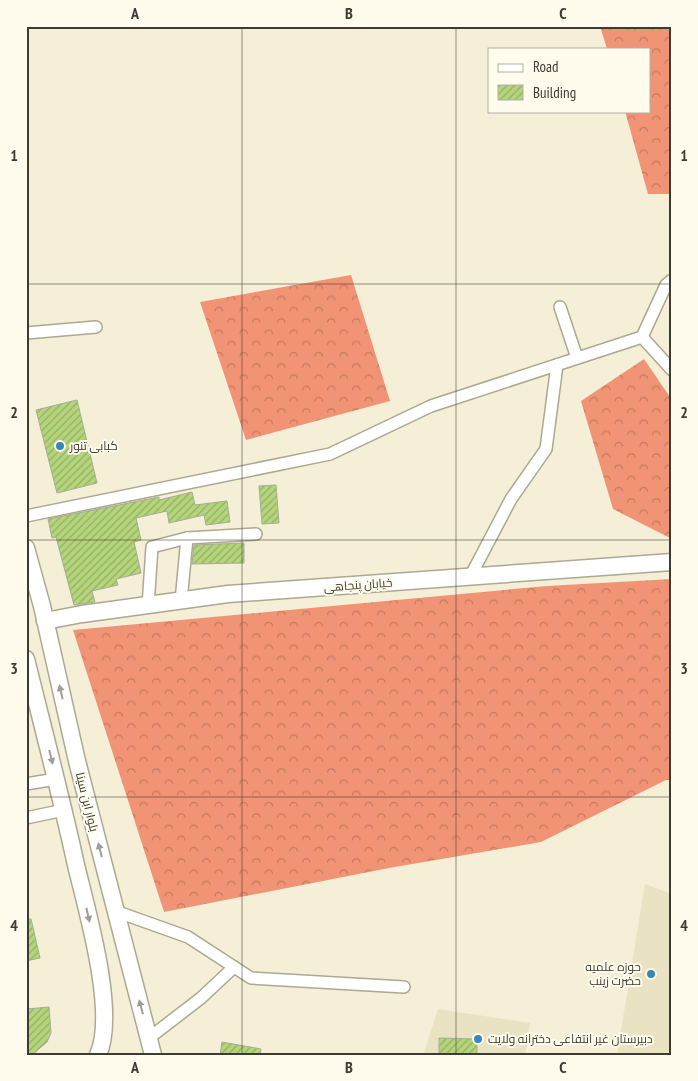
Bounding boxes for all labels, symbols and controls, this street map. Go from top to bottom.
text: A [130,3,140,23]
text: B [345,3,353,23]
text: C [559,3,567,23]
legend [488,48,650,112]
text: Road [533,57,559,76]
text: Building [533,83,576,102]
text: 1 [10,145,18,165]
text: 1 [680,145,688,165]
text: 2 [10,402,18,422]
text: 2 [680,402,688,422]
place label: کبابی تنور [69,438,118,453]
marker: کبابی تنور [54,440,66,452]
street label: خیابان پنجاهی [323,575,393,596]
text: 3 [10,658,18,678]
text: 3 [680,658,688,678]
one-way arrow [57,685,65,700]
one-way arrow [47,750,55,765]
street label: بلوار ابن سینا [73,771,102,833]
one-way arrow [95,843,103,858]
one-way arrow [84,908,92,923]
text: 4 [10,915,18,935]
text: 4 [680,915,688,935]
place label: حوزه علمیه حضرت زینب [585,959,641,988]
marker: حوزه علمیه حضرت زینب [645,968,657,980]
one-way arrow [137,1000,145,1015]
place label: دبیرستان غیر انتفاعی دخترانه ولایت [488,1031,653,1046]
marker: دبیرستان غیر انتفاعی دخترانه ولایت [472,1033,484,1045]
text: A [130,1057,140,1077]
text: B [345,1057,353,1077]
text: C [559,1057,567,1077]

